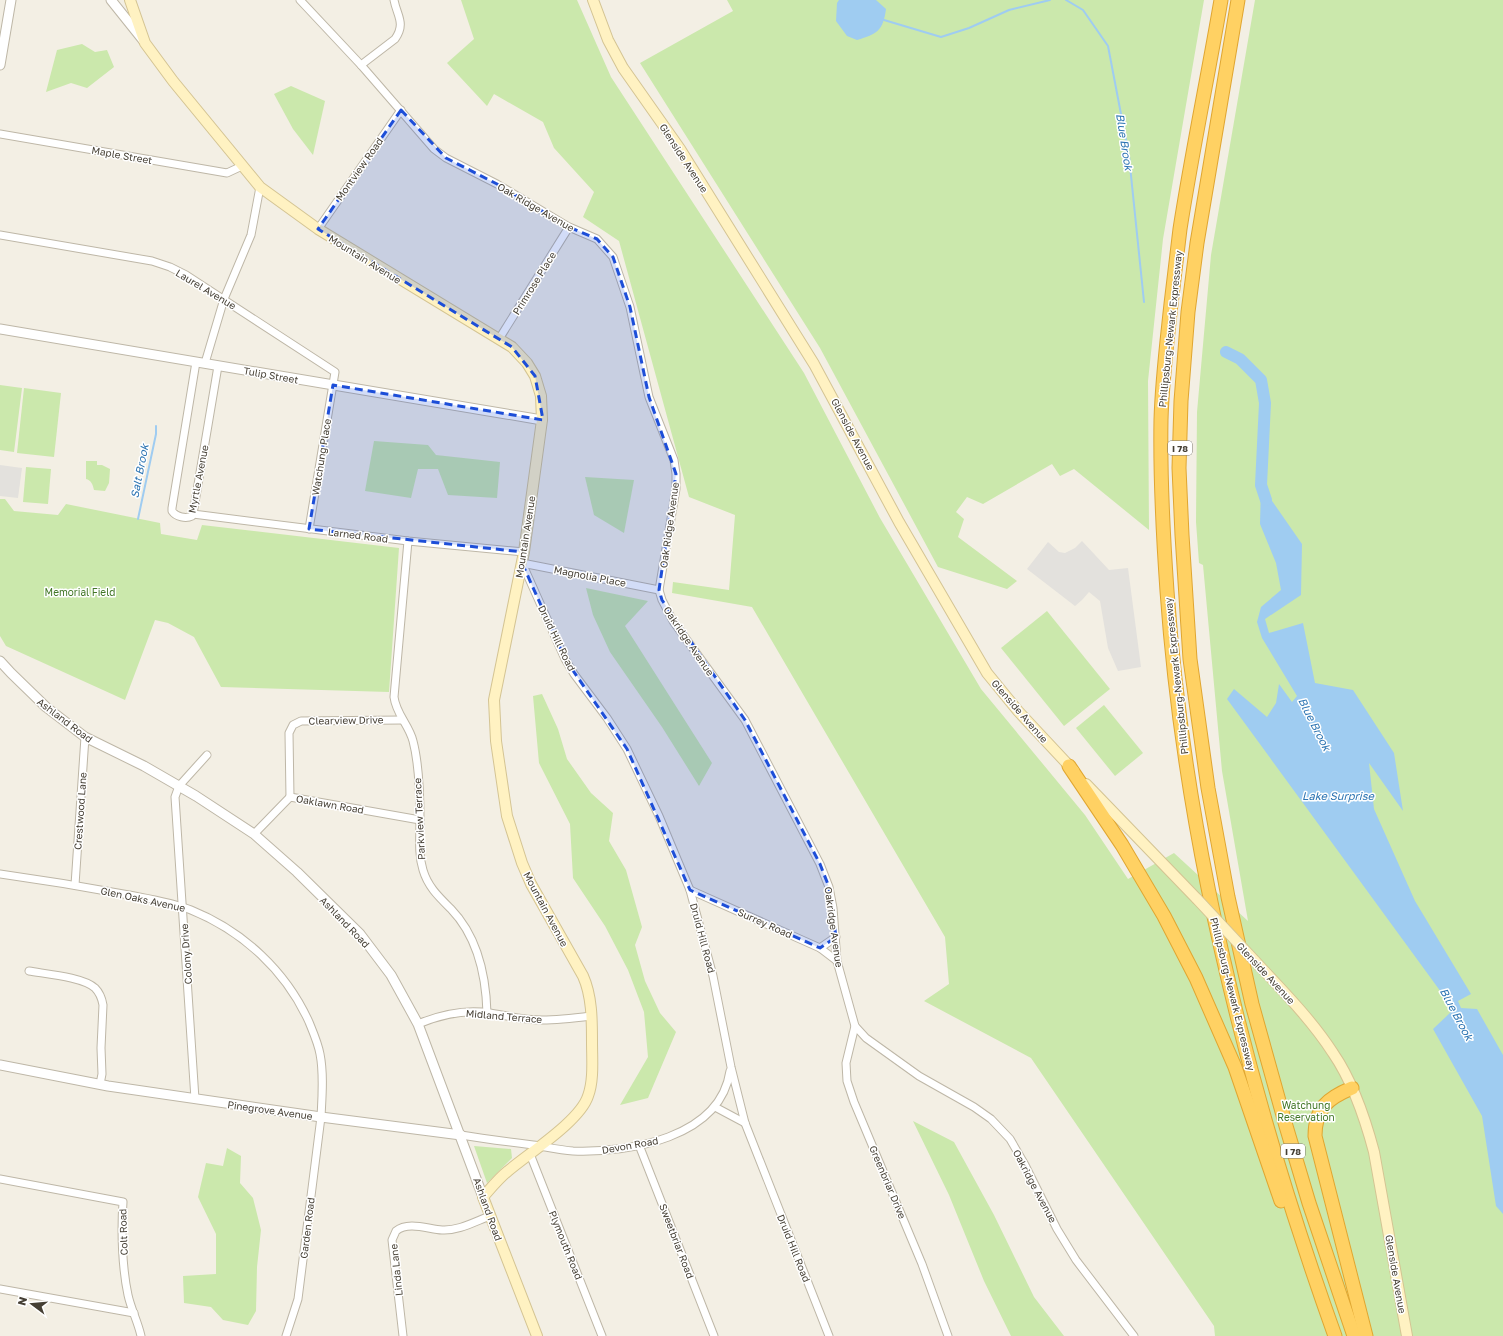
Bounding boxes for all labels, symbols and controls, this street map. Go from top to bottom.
water label: Blue Brook [1114,113,1136,173]
street label: Glenside Avenue [657,121,711,195]
street label: Montview Road [333,135,385,203]
street label: Maple Street [91,144,153,166]
street label: Oak Ridge Avenue [496,180,577,234]
street label: Mountain Avenue [327,232,404,286]
street label: Primrose Place [510,249,558,317]
street label: Phillipsburg-Newark Expressway [1156,250,1184,408]
street label: Laurel Avenue [174,266,238,312]
street label: Tulip Street [243,364,299,386]
street label: Glenside Avenue [829,396,877,472]
street label: Watchung Place [309,417,333,496]
water label: Salt Brook [127,441,151,499]
road number: I 78 [1168,441,1192,455]
street label: Myrtle Avenue [186,444,211,514]
street label: Oak Ridge Avenue [657,481,681,569]
street label: Mountain Avenue [513,495,537,579]
street label: Larned Road [327,525,389,545]
street label: Magnolia Place [553,563,627,589]
park label: Memorial Field [45,586,115,598]
street label: Phillipsburg-Newark Expressway [1162,597,1190,755]
street label: Druid Hill Road [536,603,578,673]
street label: Oakridge Avenue [661,604,717,678]
street label: Glenside Avenue [989,677,1051,745]
street label: Ashland Road [35,695,95,745]
water label: Blue Brook [1296,695,1335,754]
street label: Clearview Drive [308,713,384,727]
street label: Crestwood Lane [71,772,89,850]
street label: Parkview Terrace [411,778,427,860]
water label: Lake Surprise [1302,789,1376,803]
street label: Oaklawn Road [295,792,365,816]
street label: Mountain Avenue [521,870,571,949]
street label: Glen Oaks Avenue [99,884,187,914]
street label: Oakridge Avenue [822,886,846,968]
street label: Ashland Road [318,894,372,950]
street label: Druid Hill Road [688,902,718,974]
street label: Surrey Road [736,906,794,940]
street label: Phillipsburg-Newark Expressway [1208,916,1258,1072]
street label: Colony Drive [178,923,194,985]
street label: Glenside Avenue [1234,940,1298,1006]
water label: Blue Brook [1438,986,1477,1044]
street label: Midland Terrace [465,1007,543,1025]
street label: Pinegrove Avenue [227,1098,314,1122]
park label: Watchung Reservation [1277,1099,1335,1123]
street label: Devon Road [601,1134,659,1156]
street label: Greenbriar Drive [867,1144,909,1220]
road number: I 78 [1281,1144,1305,1158]
street label: Oakridge Avenue [1011,1147,1059,1225]
street label: Ashland Road [471,1176,505,1242]
street label: Garden Road [297,1197,317,1259]
street label: Sweetbriar Road [657,1202,697,1280]
street label: Colt Road [116,1208,130,1256]
street label: Plymouth Road [547,1209,585,1281]
street label: Druid Hill Road [775,1212,813,1284]
street label: Glenside Avenue [1383,1234,1409,1315]
street label: Linda Lane [387,1243,405,1297]
north arrow [12,1284,52,1324]
text: N [15,1295,29,1307]

